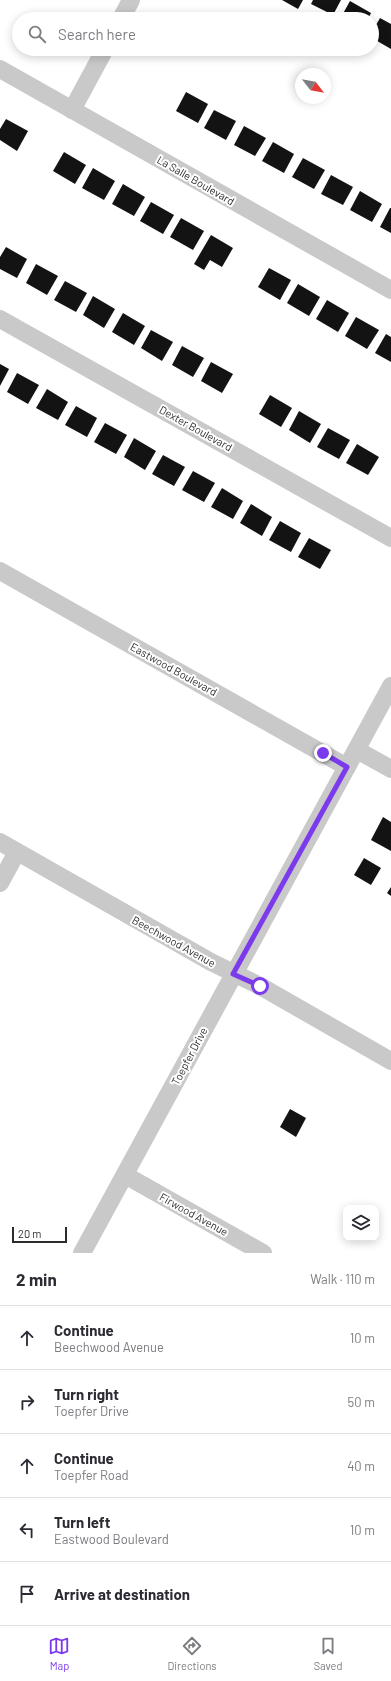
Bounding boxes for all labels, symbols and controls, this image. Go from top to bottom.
search box [12,12,379,56]
icon: search [26,23,48,45]
text: Search here [58,25,136,43]
north arrow [295,68,331,104]
street label: La Salle Boulevard [155,153,237,207]
street label: Dexter Boulevard [157,403,235,453]
street label: Eastwood Boulevard [128,640,220,698]
route end [314,744,332,762]
street label: Beechwood Avenue [130,913,218,969]
route start [251,977,269,995]
street label: Toepfer Drive [168,1025,210,1087]
street label: Firwood Avenue [157,1190,231,1238]
map controls [343,1205,379,1241]
button: layers [343,1205,379,1241]
scale bar [12,1225,67,1244]
text: 20 m [18,1227,41,1240]
text: 2 min [16,1269,57,1289]
text: Walk · 110 m [310,1271,375,1287]
text: Continue [54,1321,114,1339]
icon: ahead [16,1327,38,1349]
text: 10 m [350,1330,375,1346]
text: Beechwood Avenue [54,1339,164,1355]
text: Turn right [54,1385,119,1403]
icon: right [16,1391,38,1413]
text: 50 m [348,1394,375,1410]
text: Toepfer Drive [54,1403,129,1419]
text: Continue [54,1449,114,1467]
icon: ahead [16,1455,38,1477]
text: 40 m [347,1458,375,1474]
text: Toepfer Road [54,1467,129,1483]
text: Turn left [54,1513,110,1531]
icon: left [16,1519,38,1541]
text: 10 m [350,1522,375,1538]
text: Eastwood Boulevard [54,1531,169,1547]
icon: arrive [16,1583,38,1605]
text: Arrive at destination [54,1585,190,1603]
tab: Map [48,1635,70,1672]
tab: Directions [167,1635,217,1672]
tab: Saved [314,1635,343,1672]

